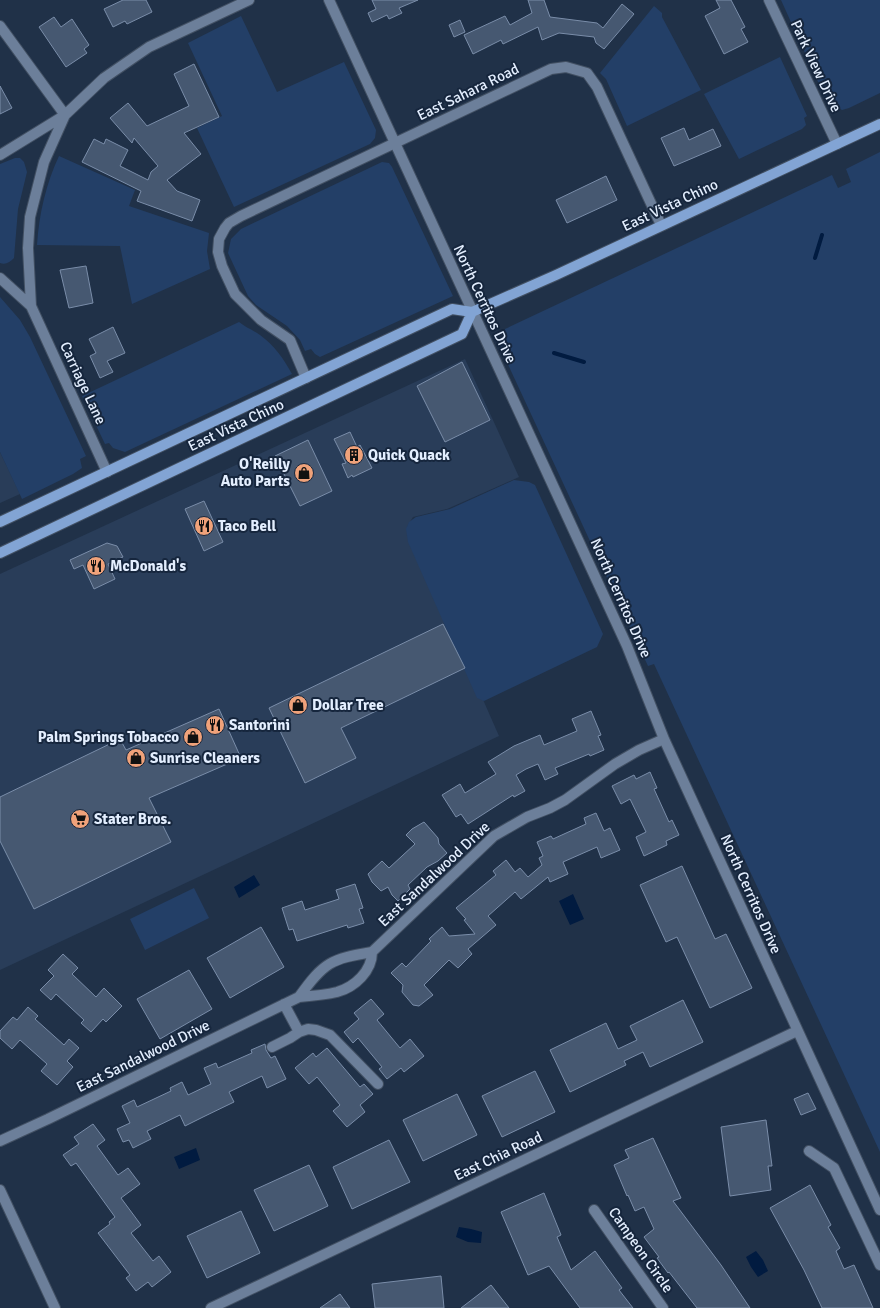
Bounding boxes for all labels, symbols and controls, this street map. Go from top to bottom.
street label: Park View Drive [787,17,845,115]
street label: East Sahara Road [414,60,522,124]
street label: East Vista Chino [619,175,721,235]
street label: North Cerritos Drive [450,242,520,366]
street label: Carriage Lane [56,339,110,427]
street label: East Vista Chino [185,395,287,455]
building icon: Quick Quack [343,444,365,466]
place label: Quick Quack [368,446,450,464]
place label: O'Reilly Auto Parts [221,455,291,490]
shop icon: O'Reilly Auto Parts [293,462,315,484]
restaurant icon: Taco Bell [193,515,215,537]
place label: Taco Bell [218,517,277,535]
street label: North Cerritos Drive [587,536,655,660]
restaurant icon: McDonald's [85,555,107,577]
place label: McDonald's [110,557,187,575]
shop icon: Dollar Tree [287,694,309,716]
place label: Dollar Tree [312,696,384,714]
restaurant icon: Santorini [204,714,226,736]
place label: Santorini [229,716,290,734]
shop icon: Palm Springs Tobacco [182,726,204,748]
place label: Palm Springs Tobacco [38,728,179,746]
shop icon: Sunrise Cleaners [125,747,147,769]
place label: Sunrise Cleaners [150,749,260,767]
supermarket icon: Stater Bros. [69,808,91,830]
place label: Stater Bros. [94,810,171,828]
street label: East Sandalwood Drive [374,818,494,930]
street label: North Cerritos Drive [717,832,785,956]
street label: East Sandalwood Drive [73,1016,213,1096]
street label: East Chia Road [451,1128,545,1184]
street label: Campeon Circle [605,1204,677,1296]

